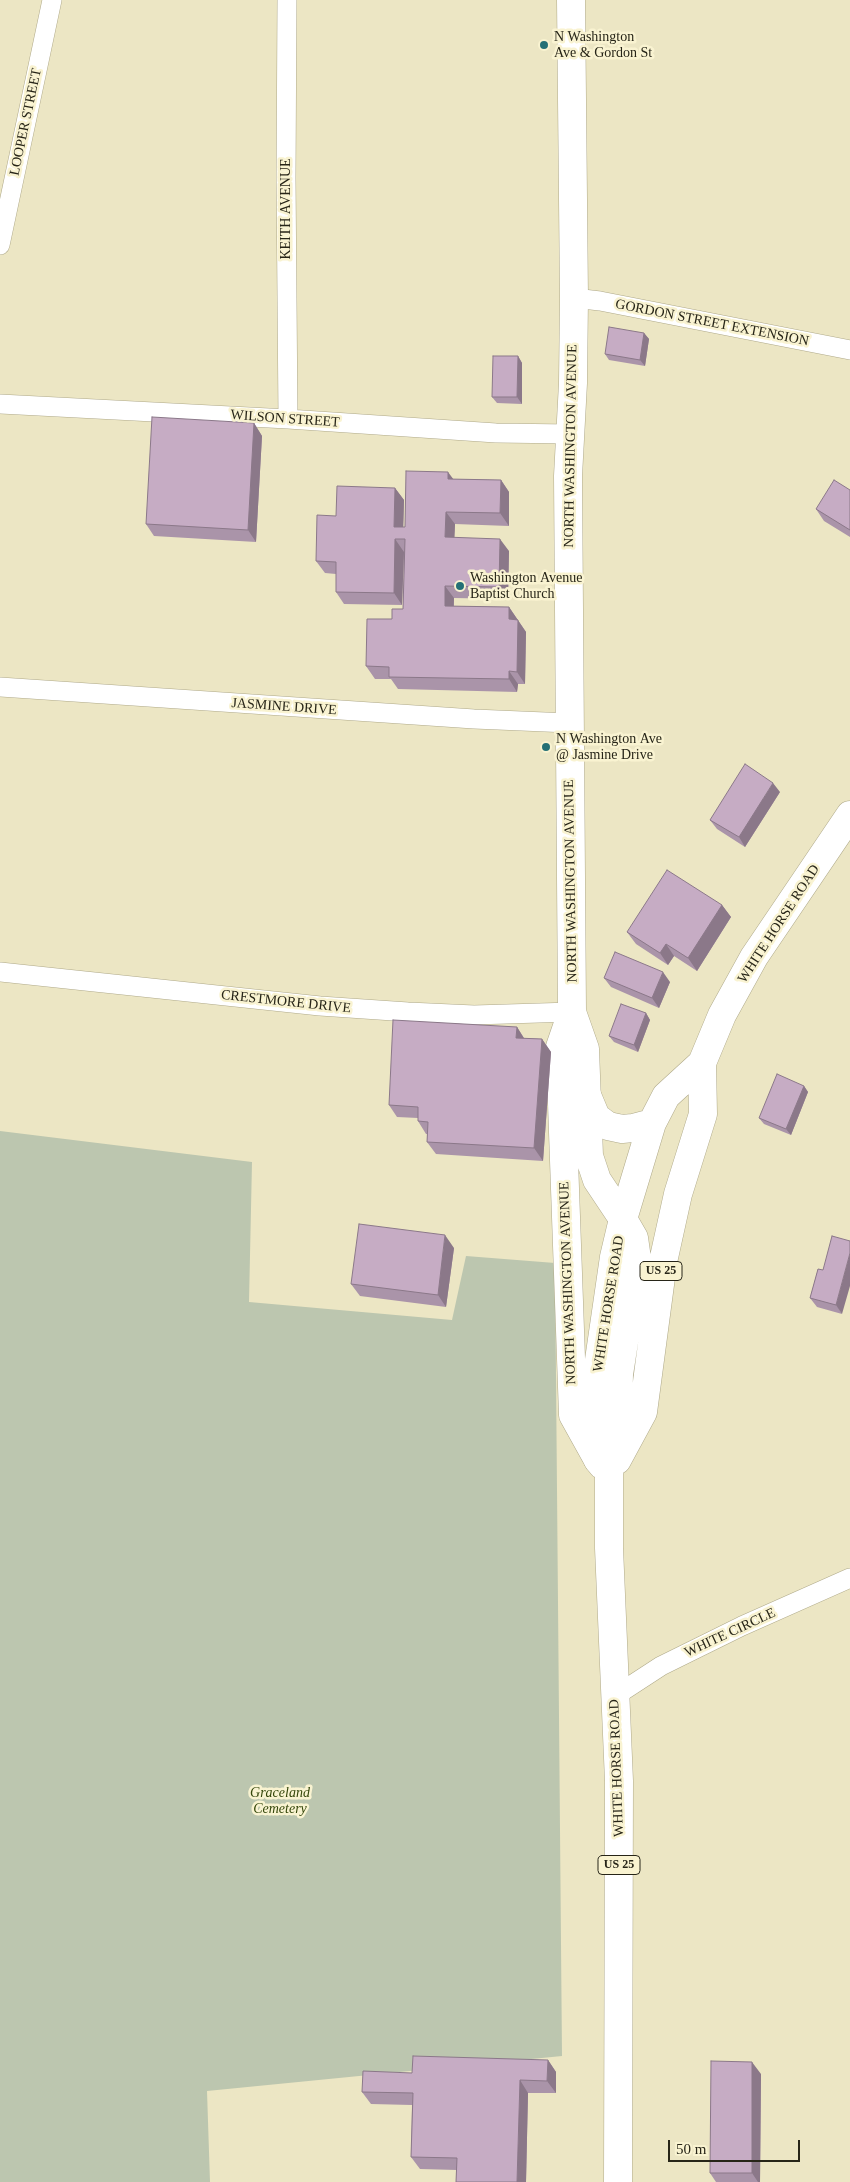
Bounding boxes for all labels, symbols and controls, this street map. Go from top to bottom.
place label: N Washington Ave & Gordon St [554,29,652,62]
marker: N Washington Ave & Gordon St [538,39,550,51]
street label: LOOPER STREET [6,67,46,177]
street label: KEITH AVENUE [278,158,294,260]
street label: GORDON STREET EXTENSION [614,296,810,350]
street label: NORTH WASHINGTON AVENUE [561,344,581,548]
street label: WILSON STREET [230,407,340,431]
place label: Washington Avenue Baptist Church [470,570,583,602]
marker: Washington Avenue Baptist Church [454,580,466,592]
street label: JASMINE DRIVE [231,695,337,719]
place label: N Washington Ave @ Jasmine Drive [556,731,662,764]
marker: N Washington Ave @ Jasmine Drive [540,741,552,753]
street label: NORTH WASHINGTON AVENUE [561,779,581,983]
street label: WHITE HORSE ROAD [734,862,824,986]
street label: CRESTMORE DRIVE [220,987,352,1017]
street label: NORTH WASHINGTON AVENUE [556,1181,580,1385]
street label: WHITE HORSE ROAD [590,1235,628,1373]
road number: US 25 [640,1262,682,1280]
street label: WHITE CIRCLE [682,1605,778,1661]
street label: WHITE HORSE ROAD [606,1699,628,1837]
park label: Graceland Cemetery [250,1785,310,1818]
road number: US 25 [598,1856,640,1874]
scale bar [670,2130,802,2162]
text: 50 m [676,2141,706,2157]

